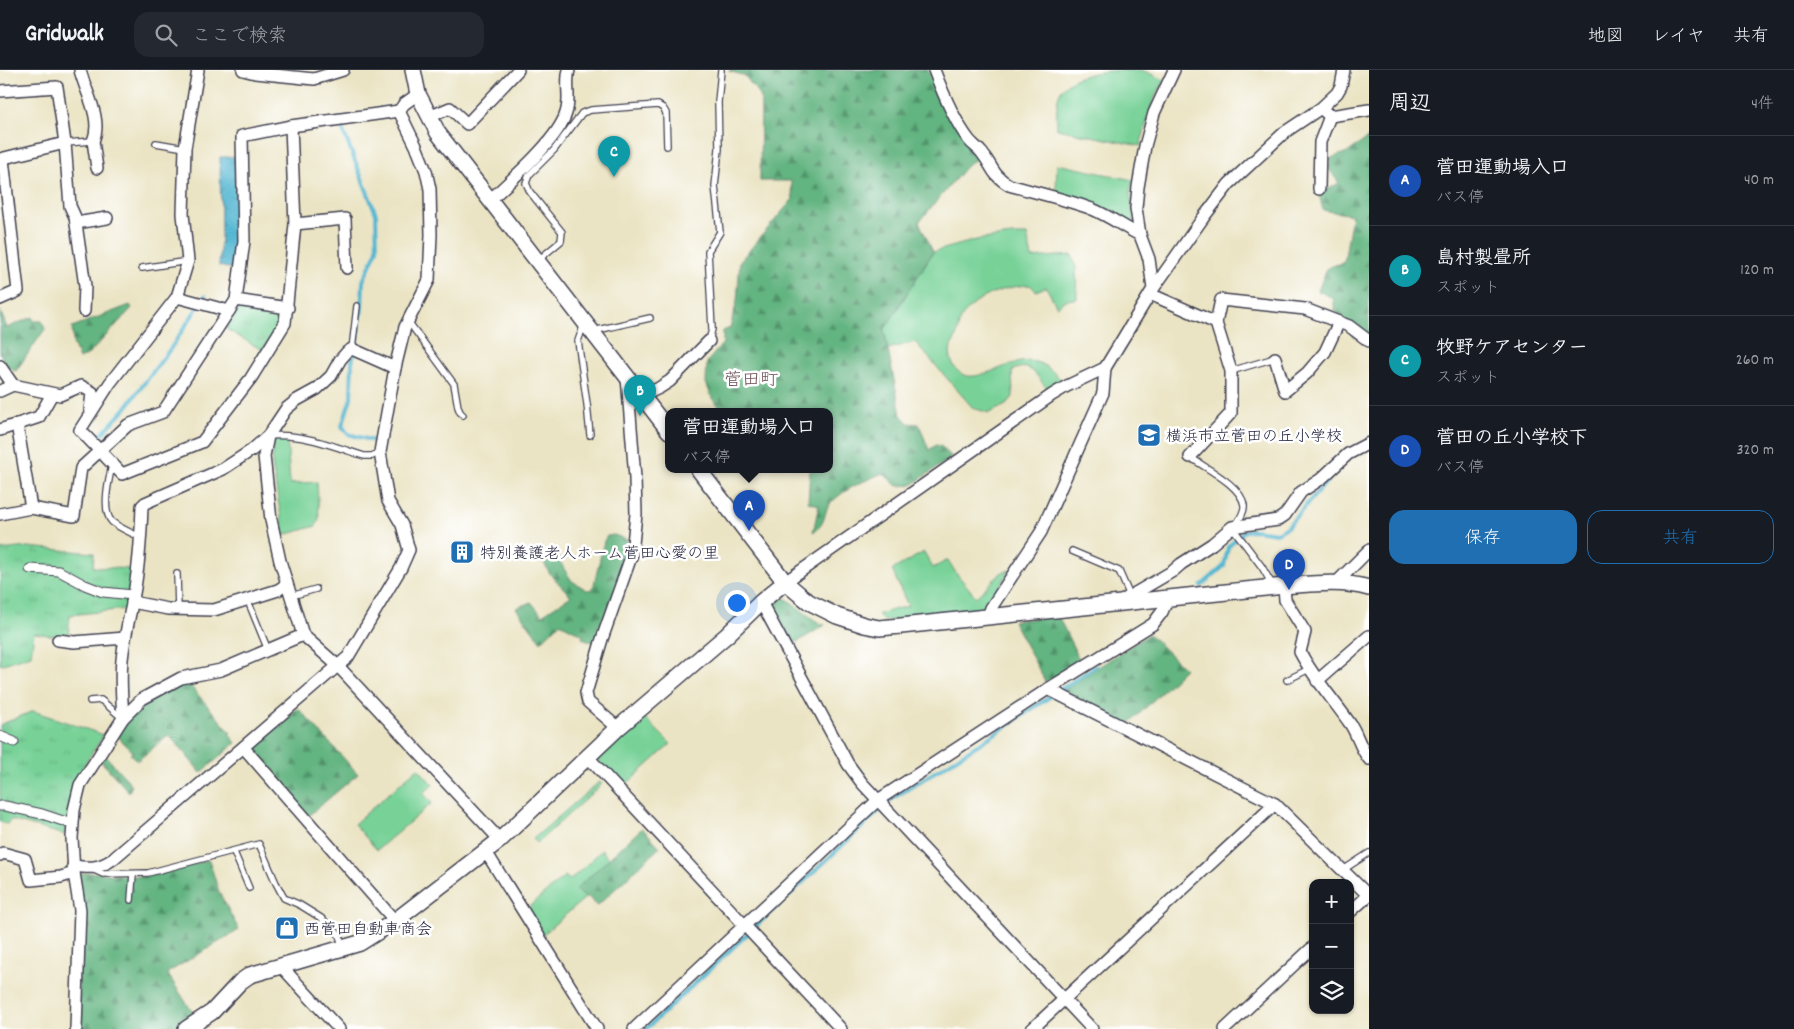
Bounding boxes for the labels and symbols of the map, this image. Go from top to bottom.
pin: C [598,136,630,177]
district label: 菅田町 [724,369,778,394]
pin: B [624,375,656,416]
school or university icon: 横浜市立菅田の丘小学校 [1136,422,1162,448]
place label: 横浜市立菅田の丘小学校 [1166,426,1342,449]
pin: A [733,490,765,531]
building icon: 特別養護老人ホーム菅田心愛の里 [449,539,475,565]
place label: 特別養護老人ホーム菅田心愛の里 [480,543,719,566]
pin: D [1273,549,1305,590]
your location [724,590,750,616]
shop icon: 西菅田自動車商会 [274,915,300,941]
place label: 西菅田自動車商会 [304,919,432,942]

